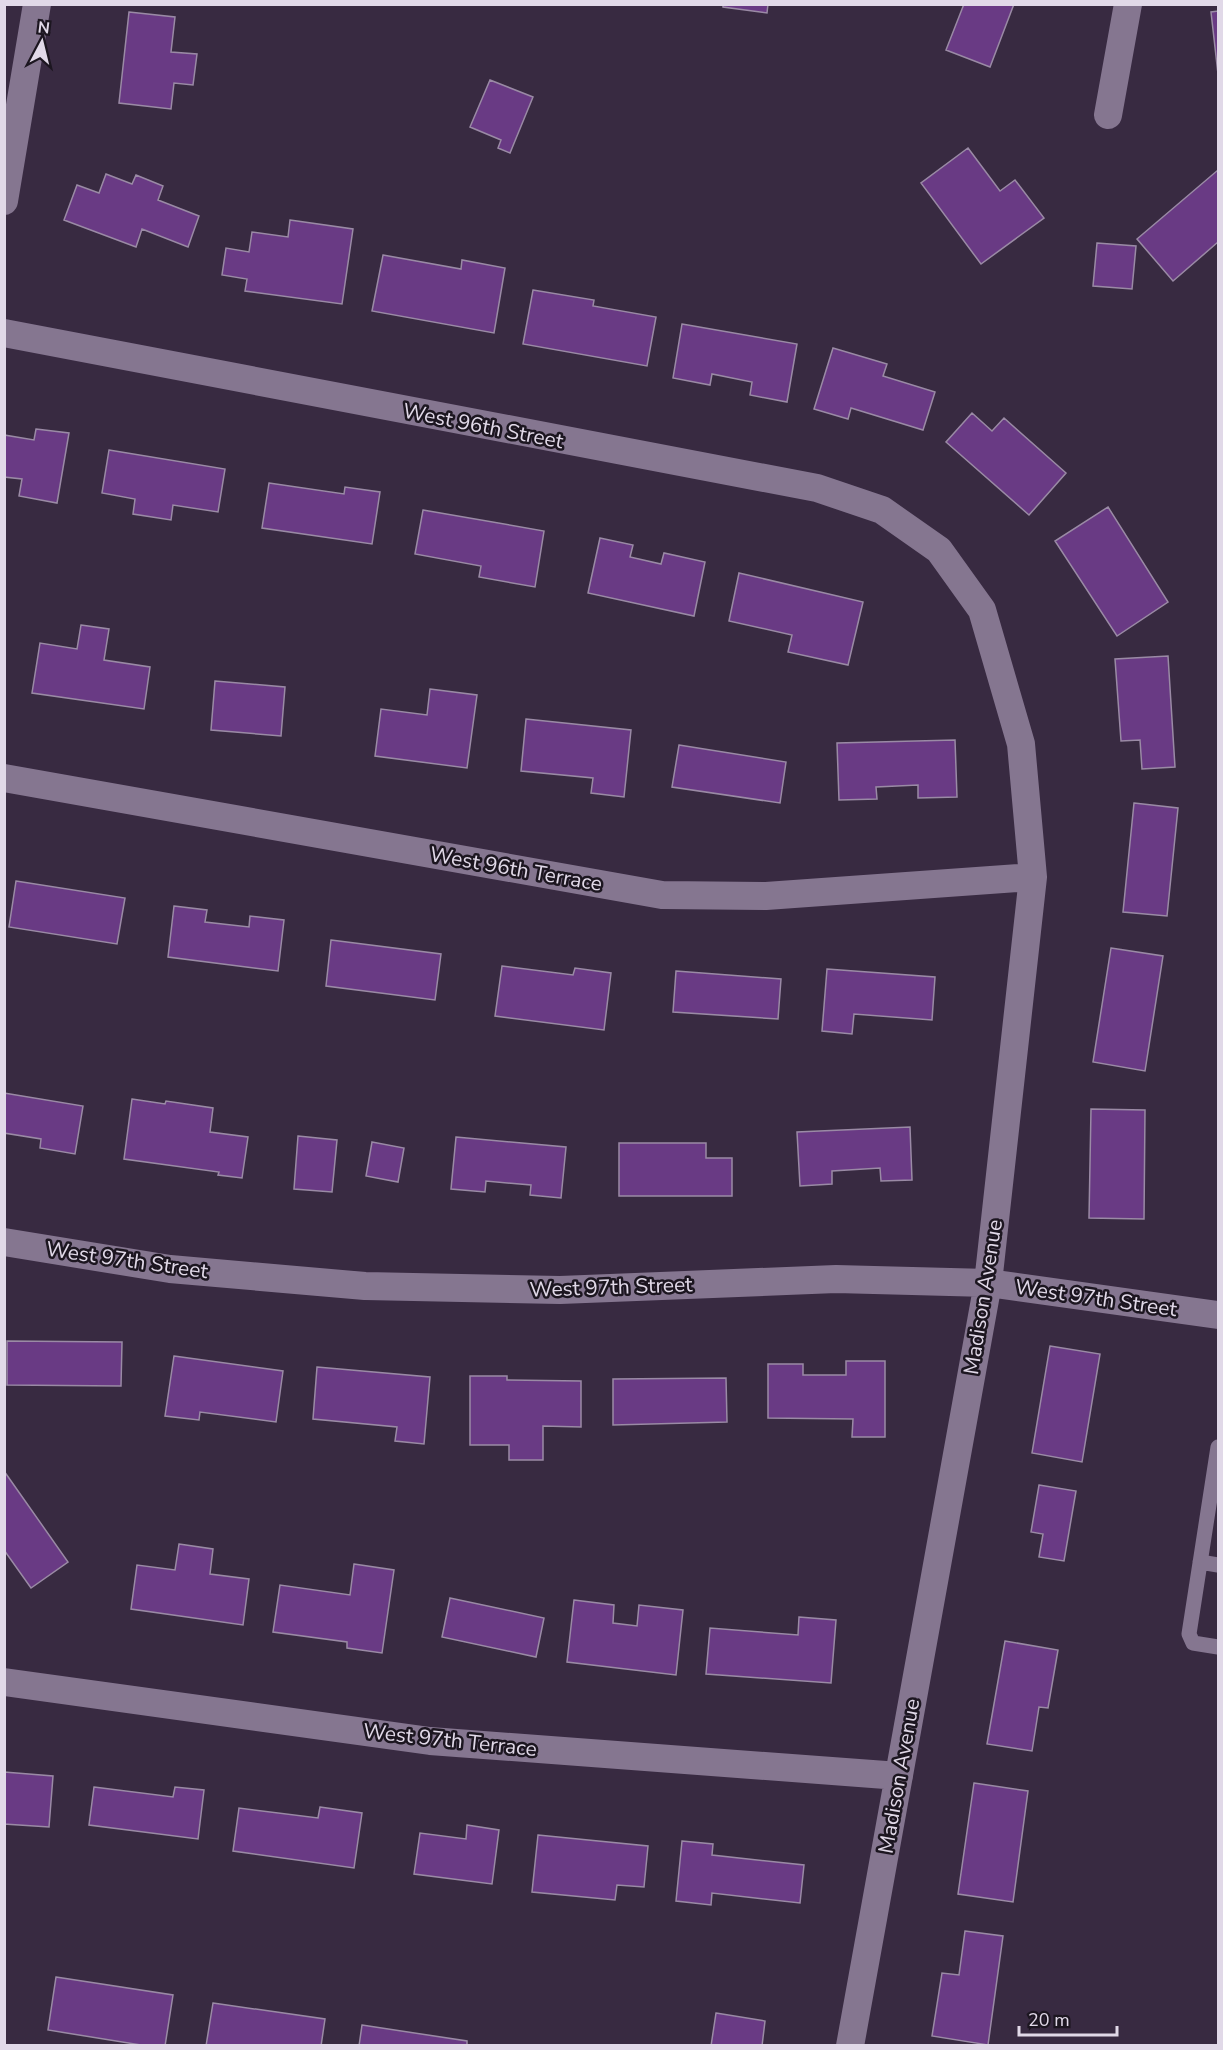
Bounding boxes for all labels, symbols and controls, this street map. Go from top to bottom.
north arrow [12,12,72,72]
text: N [36,16,51,40]
street label: West 96th Street [400,397,566,455]
street label: West 96th Terrace [428,840,604,898]
street label: Madison Avenue [957,1217,1009,1377]
street label: West 97th Street [44,1235,210,1285]
street label: West 97th Street [529,1270,694,1304]
street label: West 97th Street [1013,1273,1179,1323]
street label: Madison Avenue [872,1696,926,1856]
street label: West 97th Terrace [362,1717,538,1763]
scale bar [1019,1999,1116,2037]
text: 20 m [1028,2008,1070,2032]

